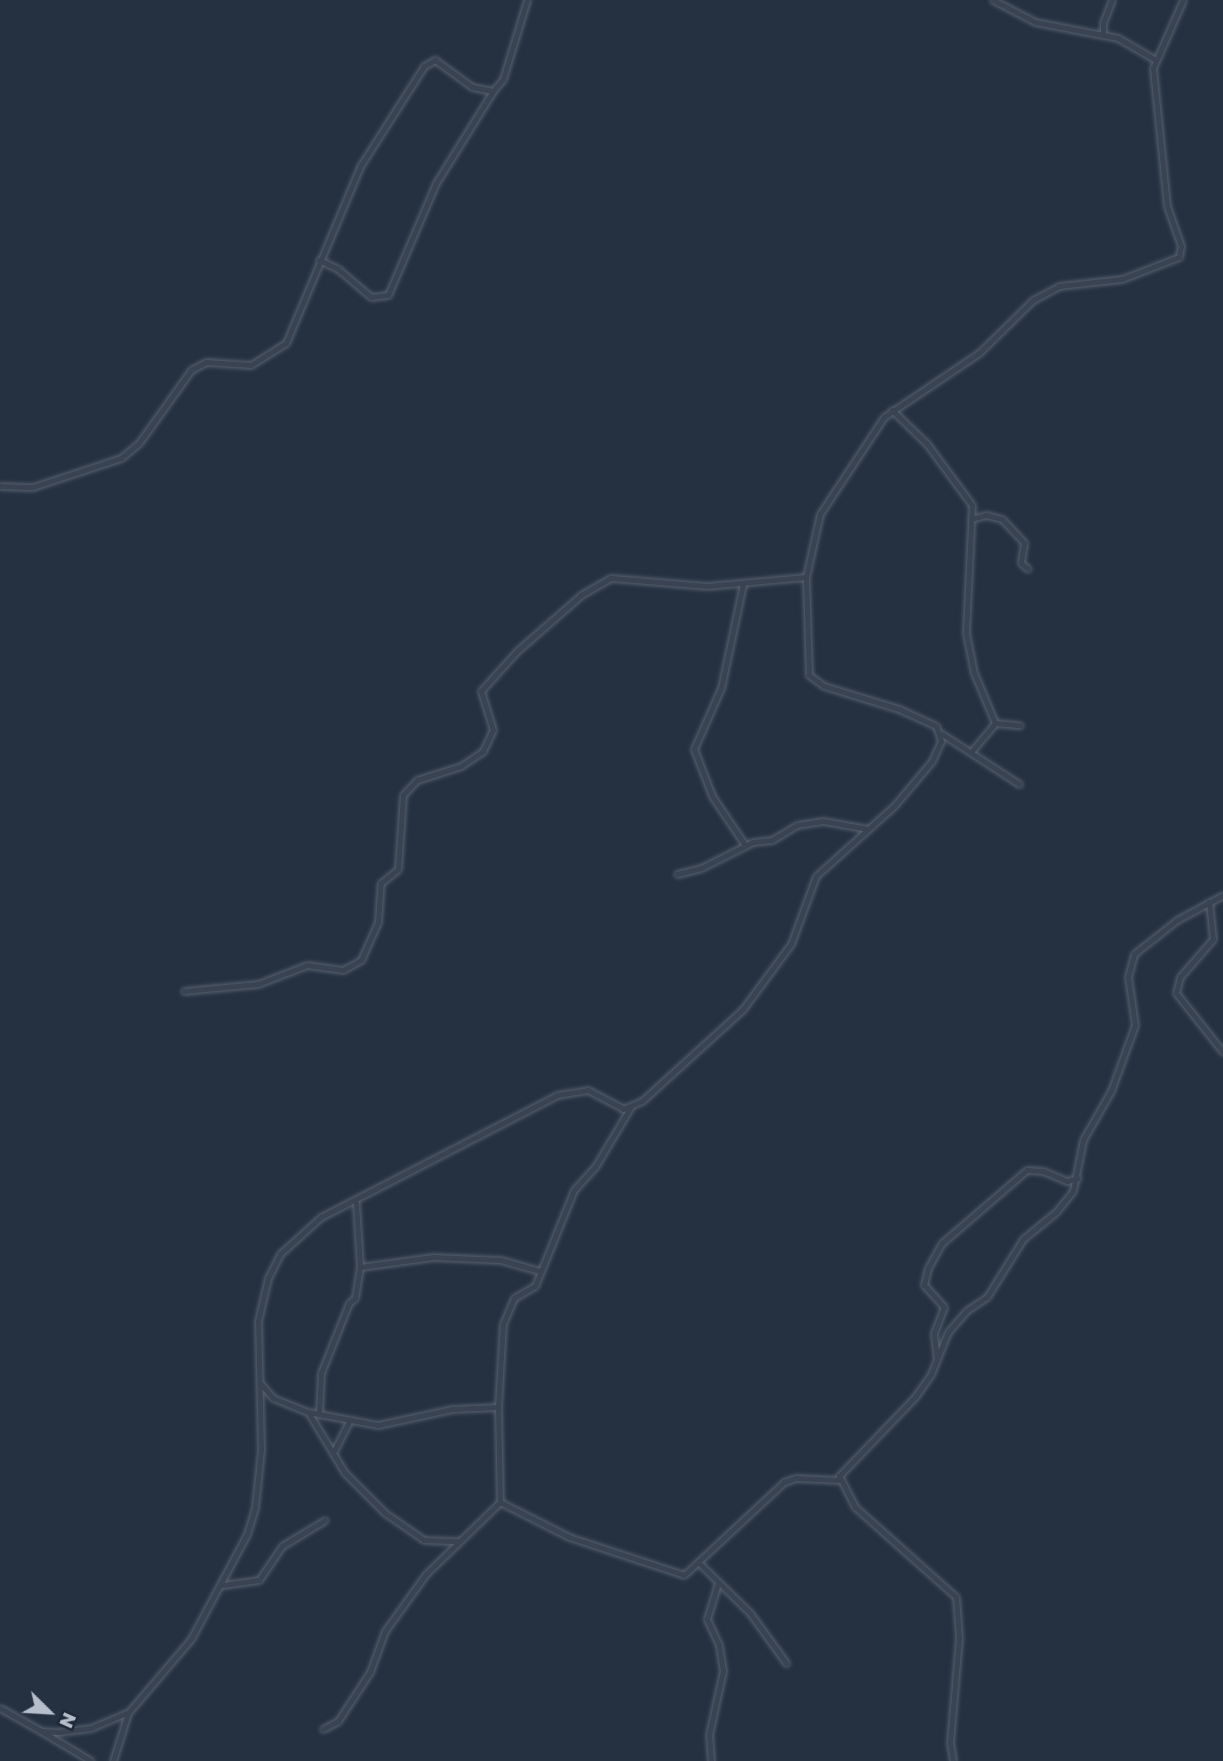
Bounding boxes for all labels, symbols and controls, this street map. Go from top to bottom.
north arrow [14,1677,84,1747]
text: N [55,1709,82,1732]

